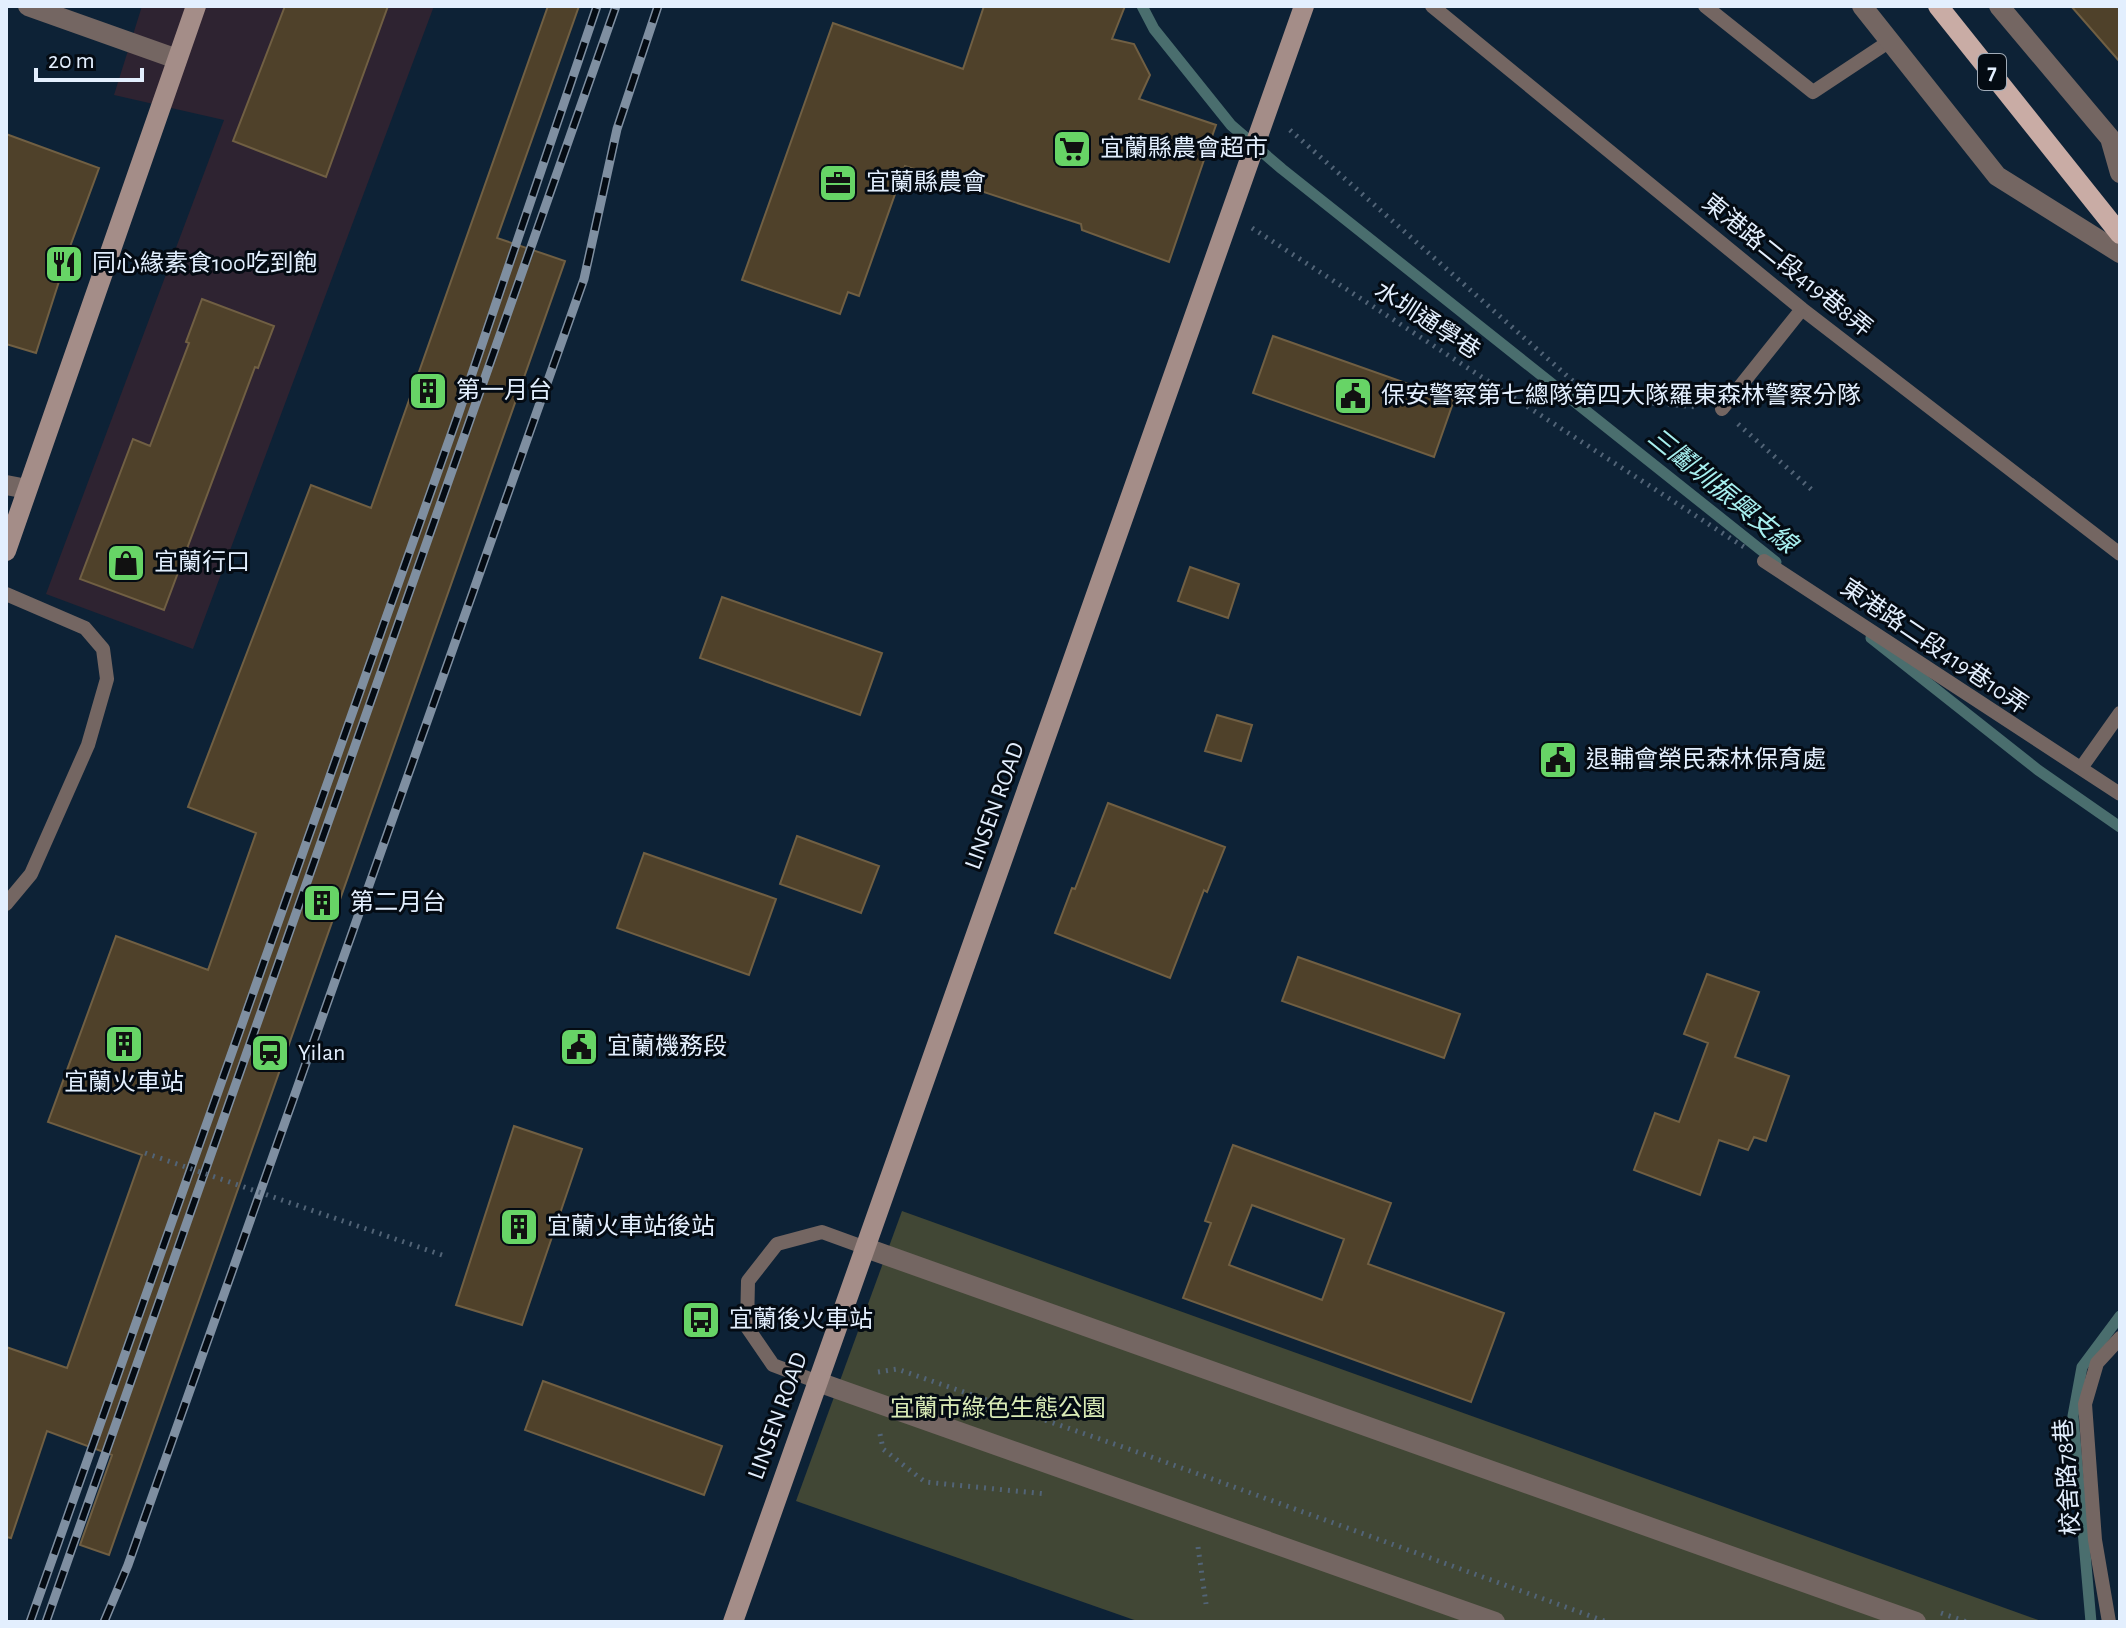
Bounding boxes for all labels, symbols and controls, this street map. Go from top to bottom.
scale bar [36,32,142,82]
text: 20 m [48,49,95,73]
road number: 7 [1978,54,2006,90]
supermarket icon: 宜蘭縣農會超市 [1051,128,1093,170]
place label: 宜蘭縣農會超市 [1100,135,1268,161]
office icon: 宜蘭縣農會 [817,162,859,204]
place label: 宜蘭縣農會 [866,169,986,195]
street label: 東港路二段419巷8弄 [1698,189,1878,342]
restaurant icon: 同心緣素食100吃到飽 [43,243,85,285]
place label: 同心緣素食100吃到飽 [92,250,318,276]
street label: 水圳通學巷 [1370,277,1485,364]
building icon: 第一月台 [407,370,449,412]
public building icon: 保安警察第七總隊第四大隊羅東森林警察分隊 [1332,375,1374,417]
place label: 第一月台 [456,377,552,403]
place label: 保安警察第七總隊第四大隊羅東森林警察分隊 [1381,382,1861,408]
water label: 三鬮圳振興支線 [1643,423,1804,560]
shop icon: 宜蘭行口 [105,542,147,584]
place label: 宜蘭行口 [154,549,250,575]
street label: 東港路二段419巷10弄 [1836,574,2033,718]
street label: LINSEN ROAD [961,739,1029,873]
public building icon: 退輔會榮民森林保育處 [1537,739,1579,781]
place label: 退輔會榮民森林保育處 [1586,746,1826,772]
building icon: 第二月台 [301,882,343,924]
place label: 第二月台 [350,889,446,915]
building icon: 宜蘭火車站 [103,1023,145,1065]
public building icon: 宜蘭機務段 [558,1026,600,1068]
station icon: Yilan [249,1032,291,1074]
place label: 宜蘭機務段 [607,1033,727,1059]
place label: Yilan [298,1041,345,1065]
place label: 宜蘭火車站 [64,1069,184,1095]
building icon: 宜蘭火車站後站 [498,1206,540,1248]
place label: 宜蘭火車站後站 [547,1213,715,1239]
bus stop icon: 宜蘭後火車站 [680,1299,722,1341]
place label: 宜蘭後火車站 [729,1306,873,1332]
street label: LINSEN ROAD [744,1349,812,1483]
park label: 宜蘭市綠色生態公園 [890,1395,1106,1421]
street label: 校舍路78巷 [2050,1418,2084,1537]

